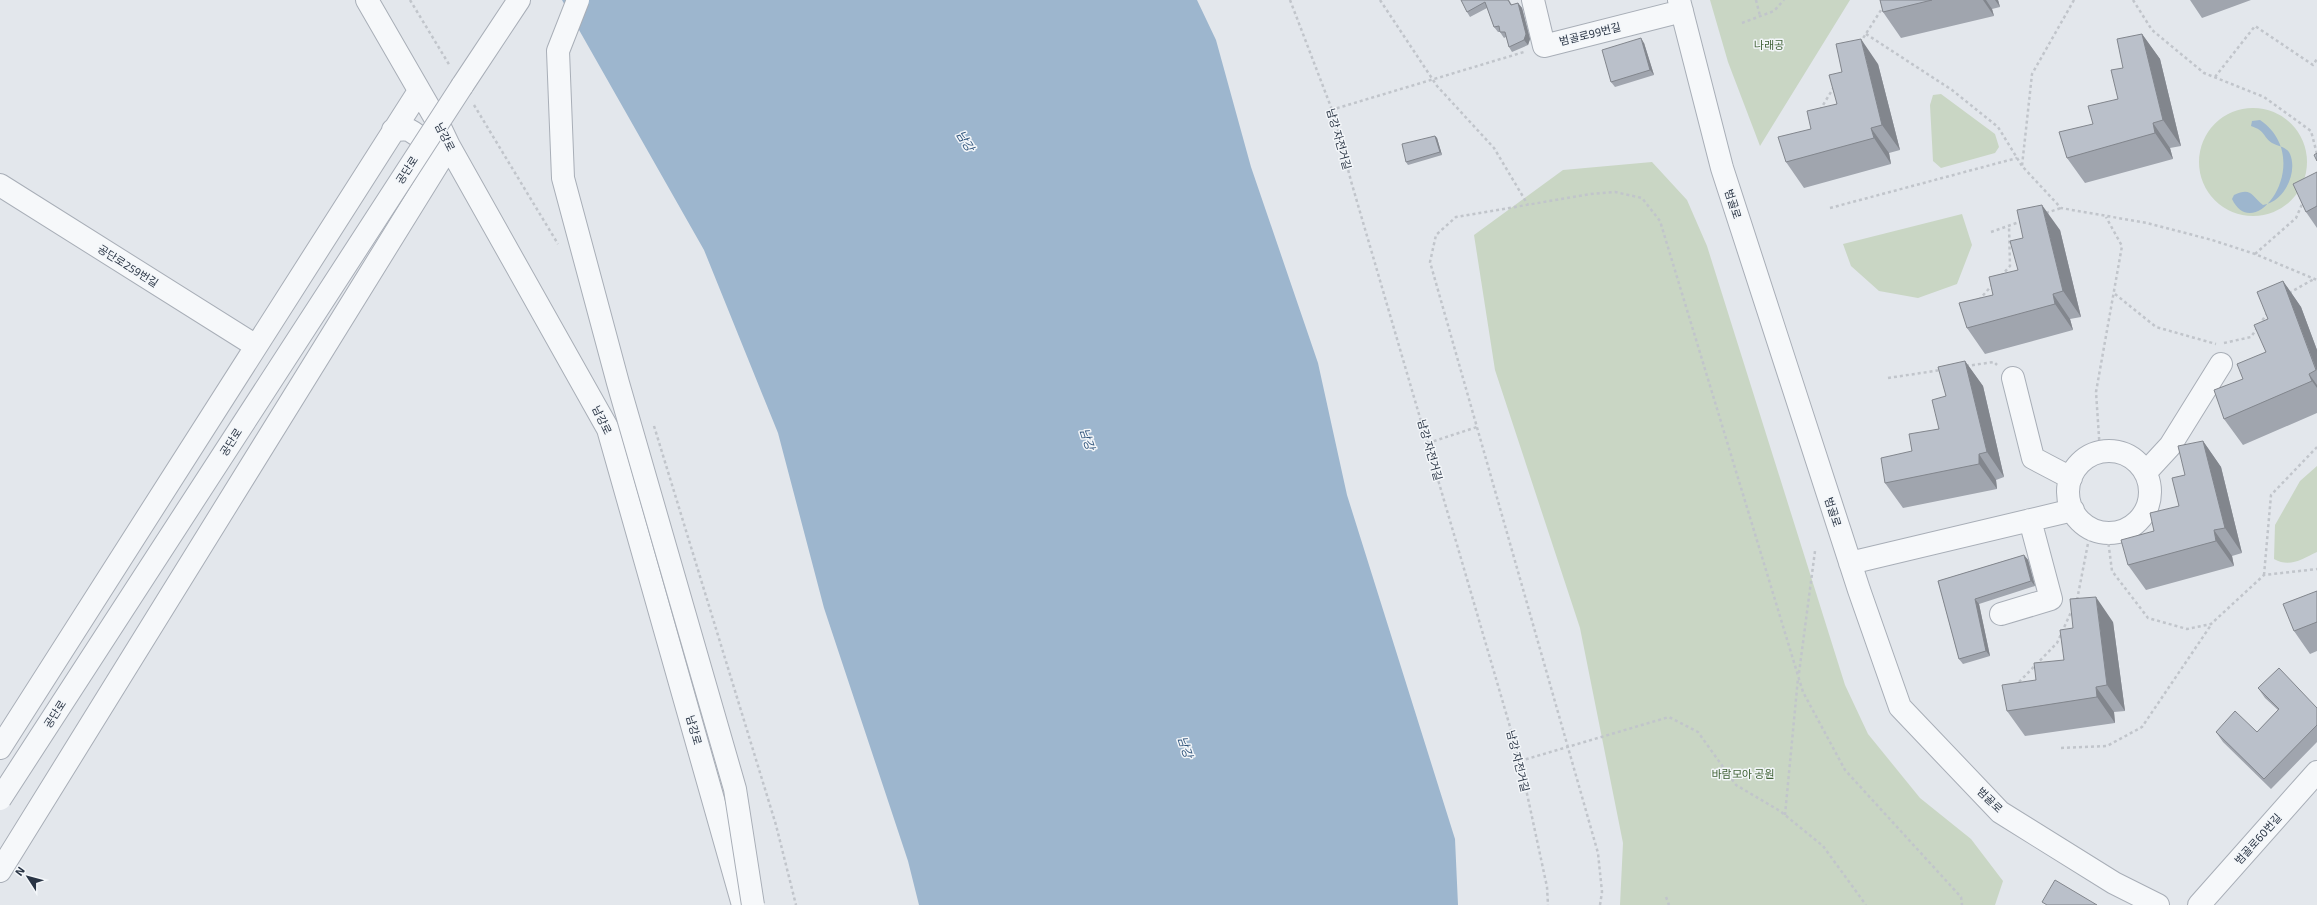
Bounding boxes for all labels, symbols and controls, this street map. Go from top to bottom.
street label: 범골로99번길 [1558,20,1622,47]
park label: 나래공 [1754,38,1784,51]
street label: 남강 자전거길 [1325,107,1354,171]
street label: 남강로 [433,120,458,153]
water label: 남강 [954,127,979,155]
street label: 공단로 [393,153,420,186]
street label: 범골로 [1723,187,1744,220]
street label: 공단로259번길 [96,242,161,289]
street label: 남강로 [590,403,615,436]
street label: 남강 자전거길 [1416,418,1445,482]
street label: 공단로 [217,425,244,458]
water label: 남강 [1078,426,1099,453]
street label: 범골로 [1823,495,1844,528]
street label: 공단로 [41,697,68,730]
street label: 남강로 [684,713,705,746]
street label: 남강 자전거길 [1505,729,1532,793]
water label: 남강 [1176,734,1197,761]
park label: 바람모아 공원 [1711,767,1775,780]
street label: 범골로 [1975,784,2006,815]
street label: 범골로60번길 [2232,811,2284,867]
north arrow [8,857,48,897]
text: N [12,864,27,878]

